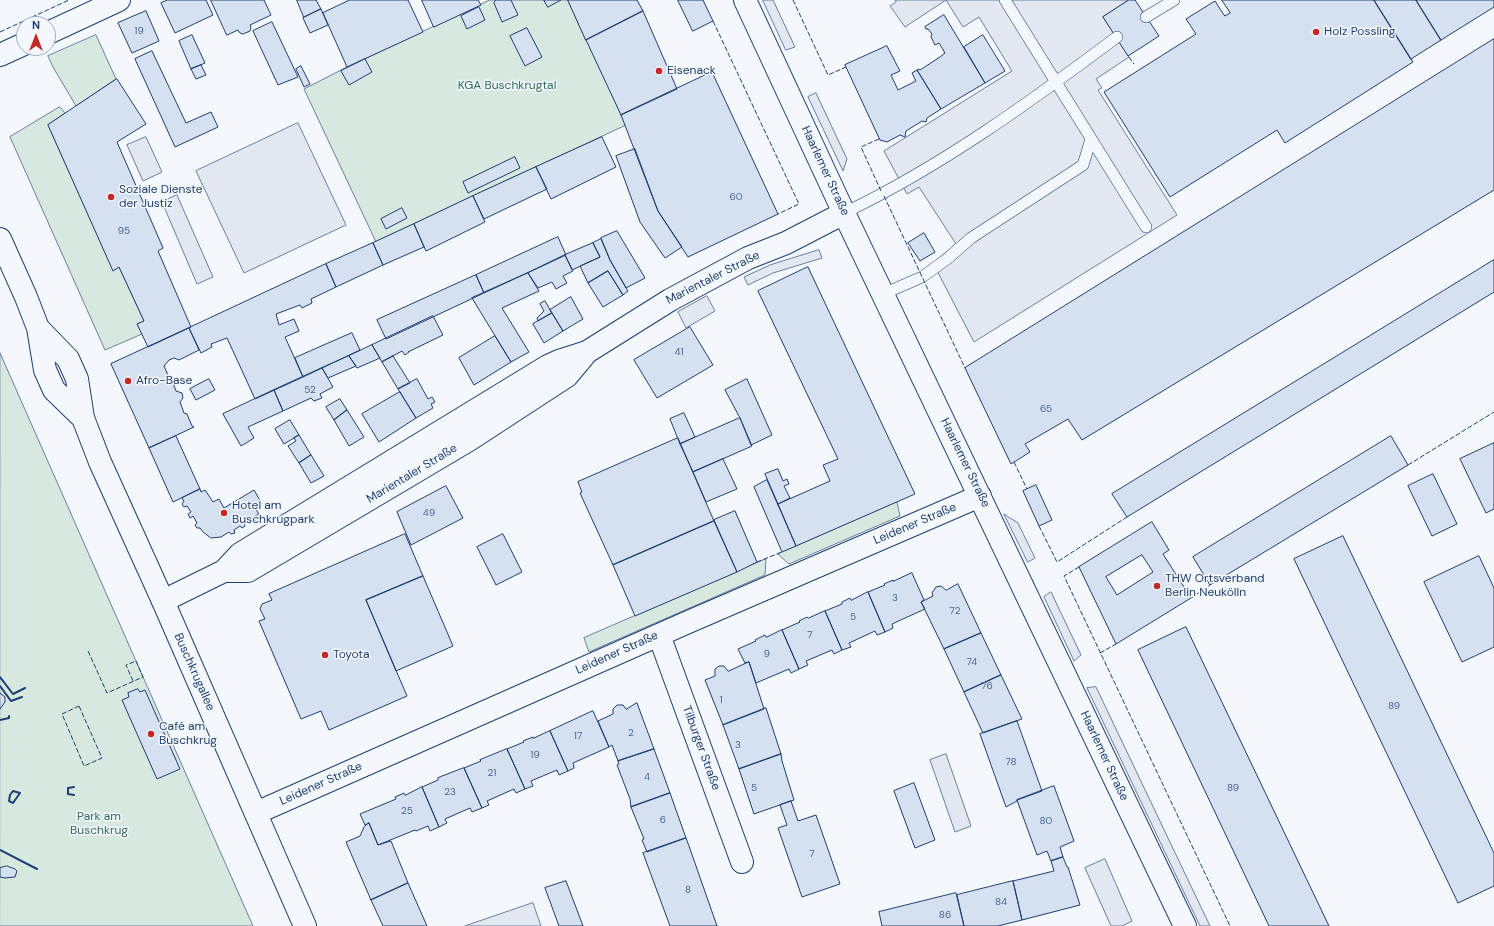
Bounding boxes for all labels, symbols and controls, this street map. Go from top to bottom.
north arrow [16,16,56,56]
text: N [32,18,40,32]
house number: 19 [134,25,144,37]
place label: Holz Possling [1324,25,1396,39]
marker: Holz Possling [1311,27,1321,37]
place label: Eisenack [667,64,716,78]
marker: Eisenack [654,66,664,76]
park label: KGA Buschkrugtal [458,79,556,93]
street label: Haarlemer Straße [798,124,852,218]
place label: Soziale Dienste der Justiz [119,183,203,211]
house number: 60 [729,191,743,203]
marker: Soziale Dienste der Justiz [106,192,116,202]
house number: 95 [118,225,130,237]
street label: Marientaler Straße [664,248,762,308]
house number: 41 [674,346,684,358]
place label: Afro-Base [136,374,192,388]
marker: Afro-Base [123,376,133,386]
house number: 52 [304,384,316,396]
house number: 65 [1040,403,1052,415]
street label: Haarlemer Straße [937,416,993,510]
street label: Marientaler Straße [364,441,460,507]
place label: Hotel am Buschkrugpark [232,499,314,527]
street label: Leidener Straße [871,500,959,548]
house number: 49 [423,507,435,519]
marker: Hotel am Buschkrugpark [219,508,229,518]
place label: THW Ortsverband Berlin Neukölln [1165,572,1265,600]
marker: THW Ortsverband Berlin Neukölln [1152,581,1162,591]
house number: 3 [892,592,898,604]
house number: 72 [950,605,960,617]
house number: 5 [850,611,856,623]
street label: Leidener Straße [574,628,660,678]
house number: 7 [807,629,813,641]
street label: Buschkrugallee [170,631,218,713]
place label: Toyota [333,648,370,662]
house number: 9 [764,648,770,660]
marker: Toyota [320,650,330,660]
house number: 74 [967,656,977,668]
house number: 76 [981,680,993,692]
house number: 1 [719,694,723,706]
house number: 89 [1388,700,1400,712]
street label: Tilburger Straße [679,704,723,792]
street label: Haarlemer Straße [1077,709,1131,803]
place label: Café am Buschkrug [159,720,217,748]
house number: 2 [628,727,634,739]
marker: Café am Buschkrug [146,729,156,739]
house number: 17 [574,730,582,742]
house number: 3 [735,739,741,751]
house number: 19 [530,749,540,761]
house number: 78 [1005,756,1017,768]
street label: Leidener Straße [278,759,364,809]
house number: 21 [488,767,496,779]
house number: 4 [644,771,650,783]
house number: 5 [751,782,757,794]
house number: 89 [1227,782,1239,794]
house number: 23 [444,786,456,798]
house number: 25 [401,805,413,817]
park label: Park am Buschkrug [70,810,128,838]
house number: 6 [660,814,666,826]
house number: 80 [1040,815,1052,827]
house number: 7 [809,848,815,860]
house number: 8 [685,884,691,896]
house number: 84 [995,896,1007,908]
house number: 86 [939,909,951,921]

